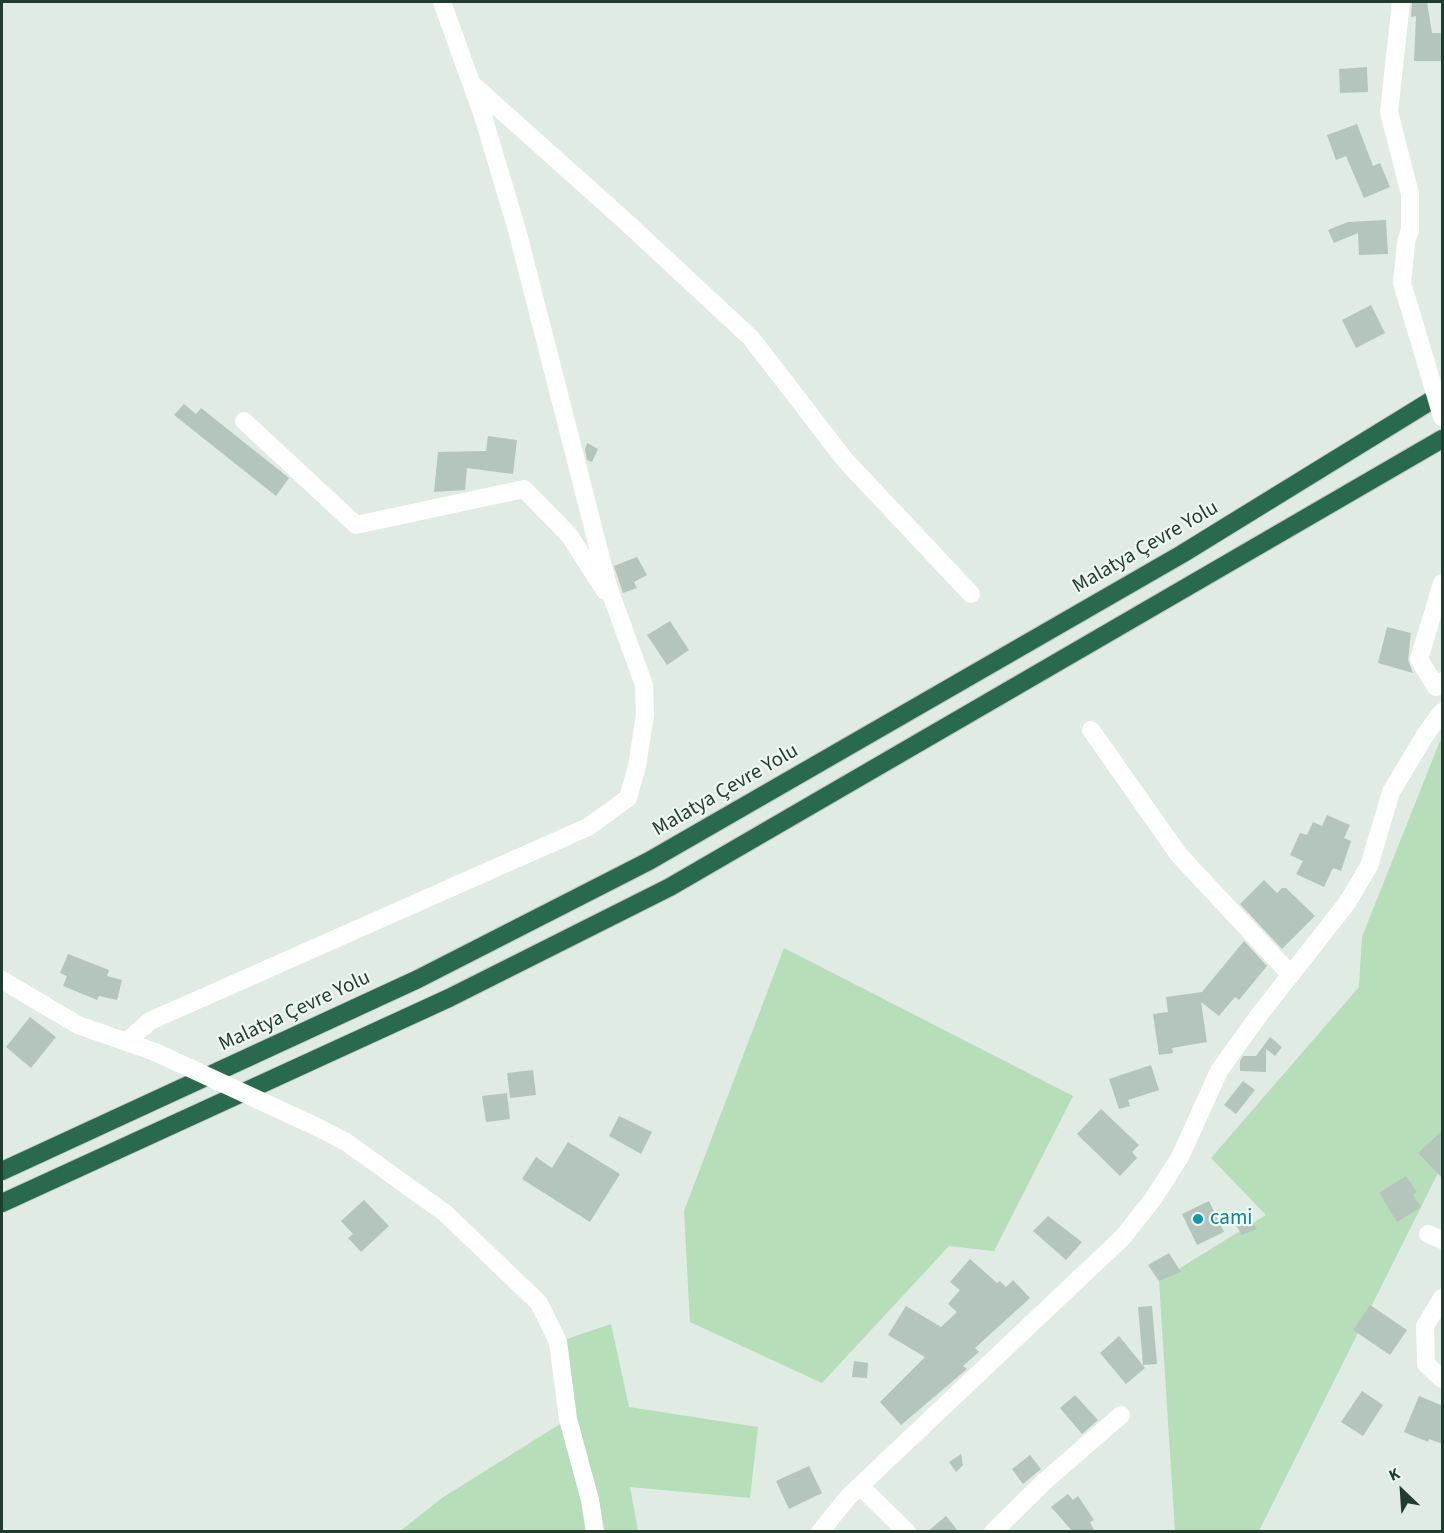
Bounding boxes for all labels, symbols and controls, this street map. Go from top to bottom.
street label: Malatya Çevre Yolu [1069,496,1223,600]
street label: Malatya Çevre Yolu [649,739,803,843]
street label: Malatya Çevre Yolu [215,966,375,1058]
place label: cami [1210,1206,1253,1232]
marker: cami [1191,1212,1205,1226]
north arrow [1372,1461,1432,1521]
text: K [1385,1463,1403,1487]

